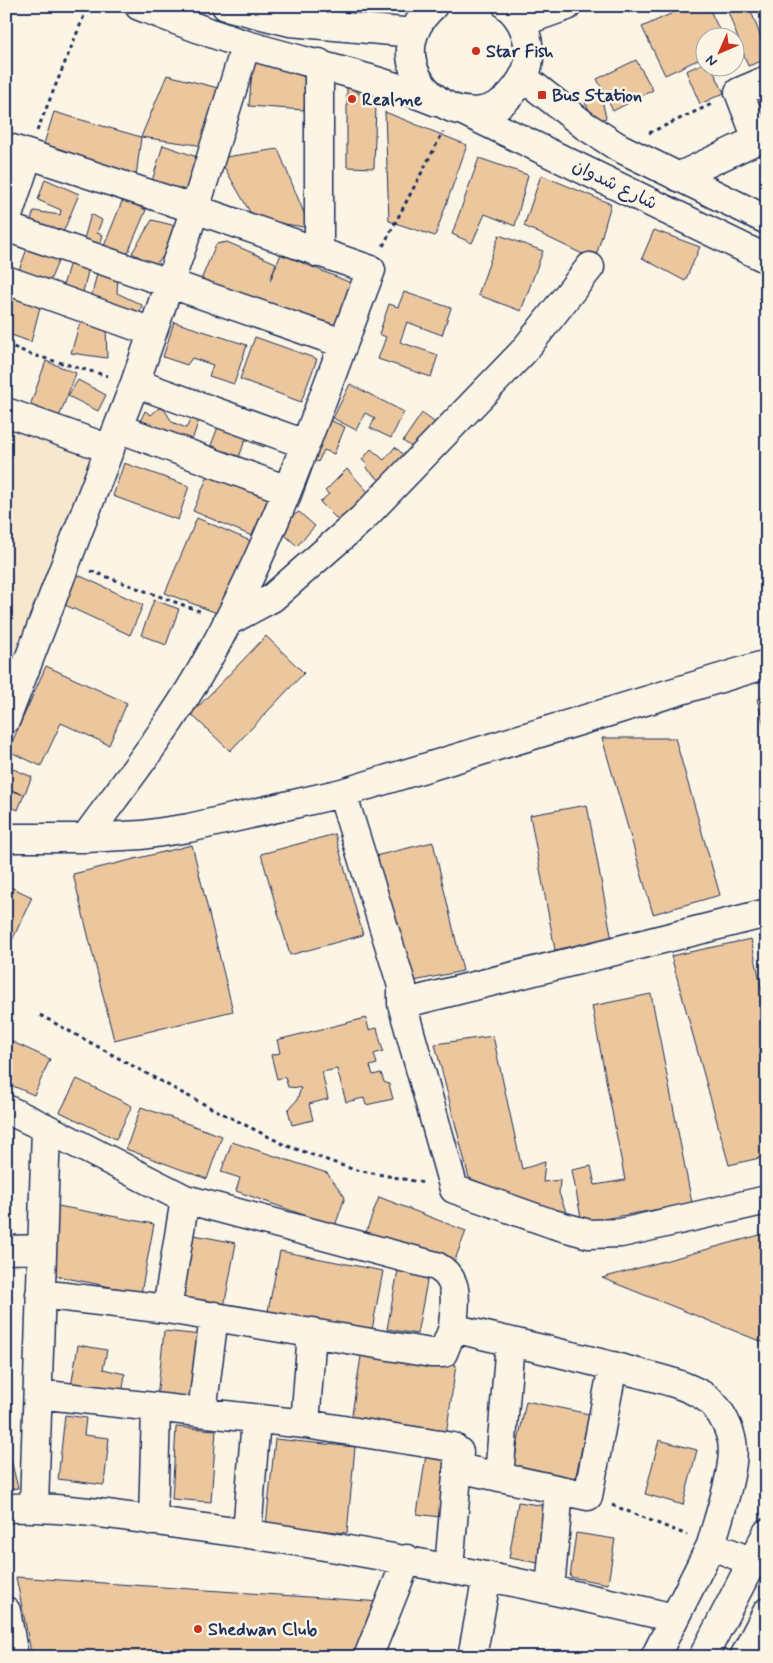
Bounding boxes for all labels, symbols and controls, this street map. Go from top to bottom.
north arrow [696,28,746,78]
place label: Star Fish [486,40,554,64]
marker: Star Fish [470,45,482,57]
text: N [702,51,721,70]
place label: Bus Station [552,84,642,108]
place label: Realme [362,88,423,112]
marker: Bus Station [536,89,548,101]
marker: Realme [346,93,358,105]
street label: شارع شدوان [568,154,661,216]
place label: Shedwan Club [208,1618,317,1642]
marker: Shedwan Club [192,1623,204,1635]

